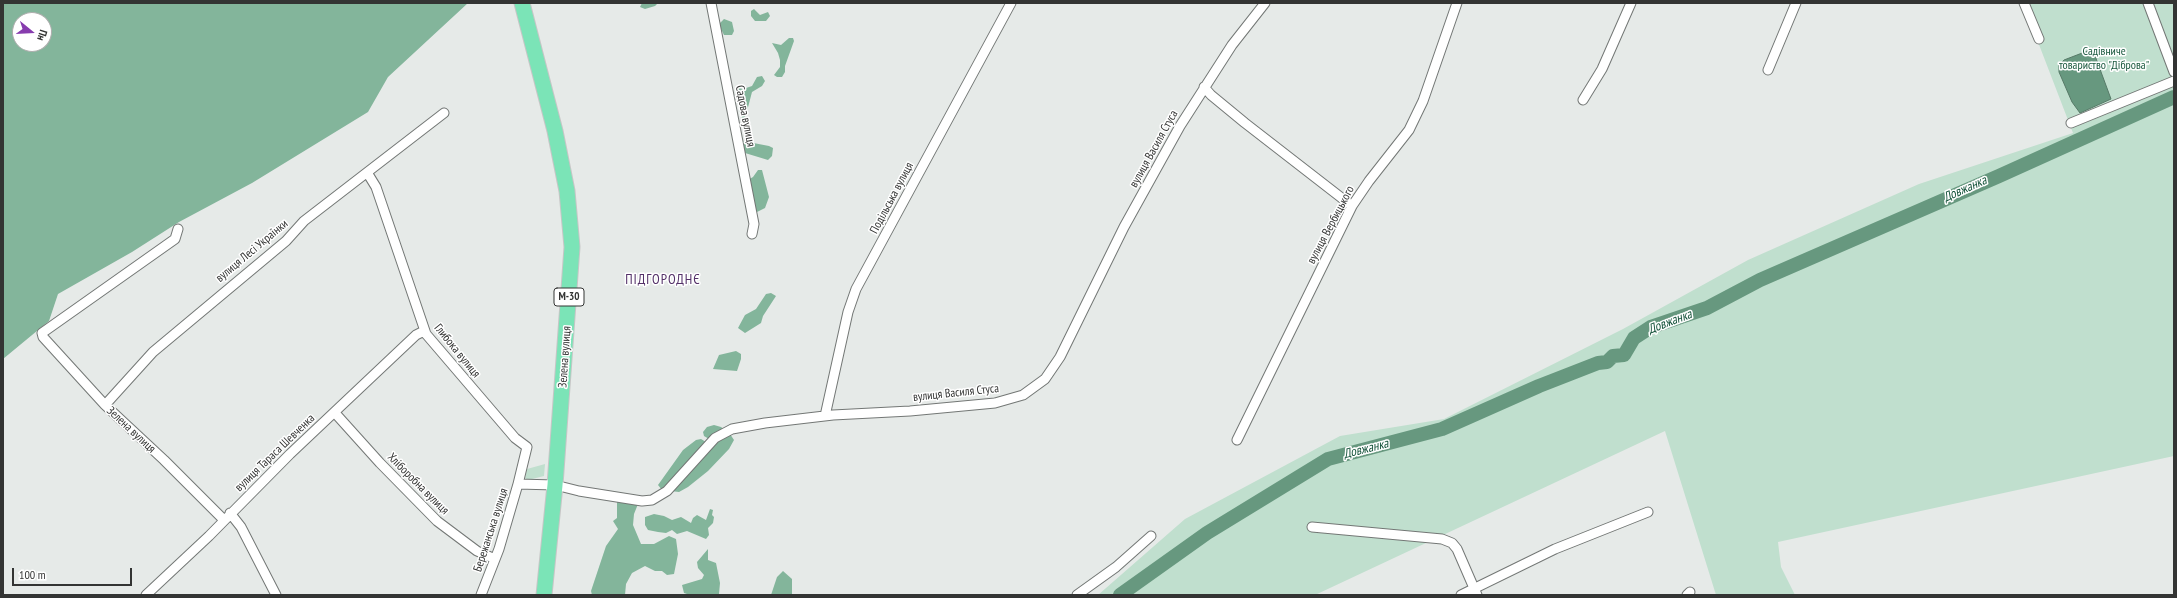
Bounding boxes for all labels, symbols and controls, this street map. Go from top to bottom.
north arrow [12,12,52,52]
text: Пн [34,28,51,43]
park label: Садівниче товариство "Діброва" [2059,45,2149,73]
street label: Садова вулиця [732,84,758,148]
street label: вулиця Василя Стуса [1127,108,1181,190]
street label: Подільська вулиця [867,160,917,236]
water label: Довжанка [1941,173,1989,205]
street label: вулиця Вербицького [1304,184,1358,266]
street label: вулиця Лесі Українки [213,217,291,285]
district label: ПІДГОРОДНЄ [625,272,701,288]
road number: М-30 [554,288,584,306]
water label: Довжанка [1646,307,1694,337]
street label: Глибока вулиця [431,321,483,381]
street label: Зелена вулиця [556,326,574,388]
street label: вулиця Василя Стуса [912,381,1000,405]
street label: Зелена вулиця [104,404,158,456]
street label: вулиця Тараса Шевченка [232,411,318,495]
water label: Довжанка [1342,436,1390,462]
street label: Хліборобна вулиця [384,450,452,518]
street label: Бережанська вулиця [471,486,511,574]
scale bar [14,560,134,586]
text: 100 m [19,567,46,582]

